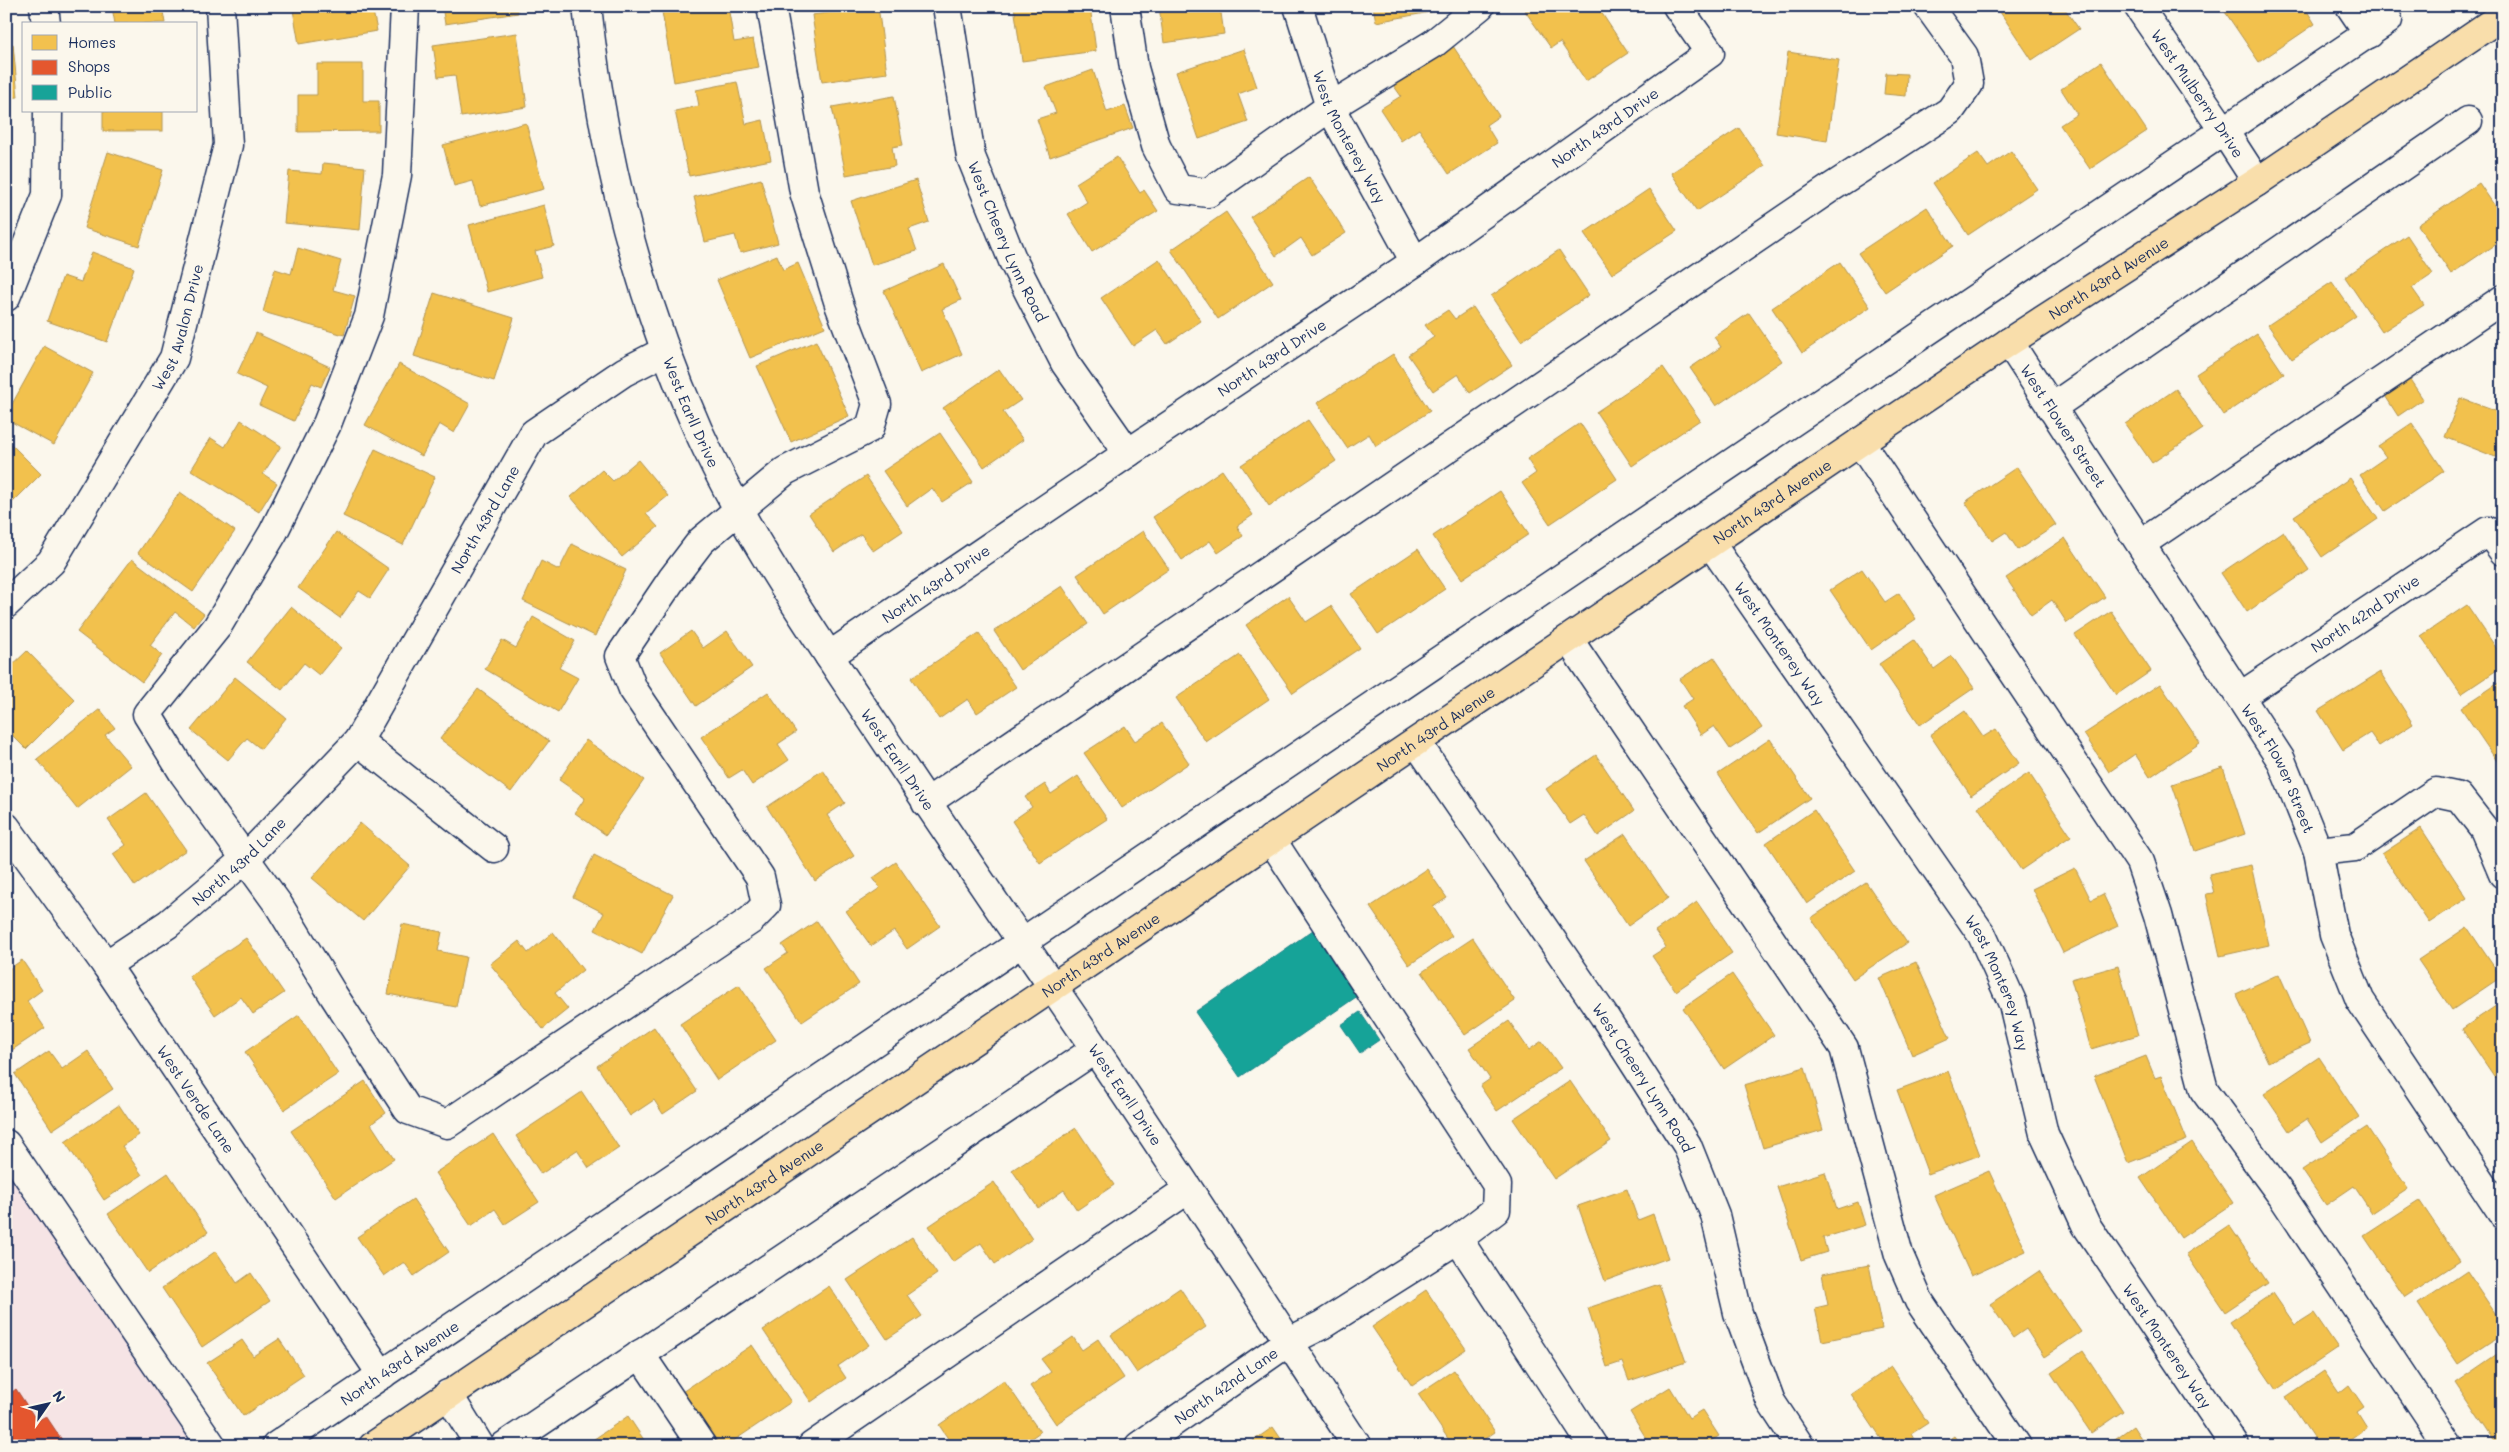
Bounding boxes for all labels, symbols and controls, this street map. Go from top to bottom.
legend [22,22,198,112]
street label: West Mulberry Drive [2147,25,2249,162]
text: Homes [68,32,116,52]
text: Shops [68,56,110,76]
street label: West Monterey Way [1309,68,1391,207]
text: Public [68,82,112,102]
street label: North 43rd Drive [1548,83,1662,172]
street label: West Cheery Lynn Road [964,158,1052,325]
street label: North 43rd Avenue [2045,232,2172,324]
street label: West Avalon Drive [147,262,207,394]
street label: North 43rd Drive [1213,314,1330,401]
street label: West Earll Drive [659,354,724,471]
street label: West Flower Street [2016,360,2111,491]
street label: North 43rd Avenue [1709,454,1835,549]
street label: North 43rd Lane [446,461,524,577]
street label: North 43rd Drive [878,540,994,627]
street label: North 42nd Drive [2307,570,2423,657]
street label: West Monterey Way [1730,578,1830,709]
street label: North 43rd Avenue [1372,681,1499,776]
street label: West Flower Street [2237,700,2320,836]
street label: West Earll Drive [857,705,940,814]
street label: North 43rd Lane [187,813,290,910]
street label: North 43rd Avenue [1038,908,1164,1002]
street label: West Monterey Way [1961,911,2034,1053]
street label: West Cheery Lynn Road [1588,999,1699,1155]
street label: West Earll Drive [1084,1040,1167,1149]
street label: West Verde Lane [153,1041,240,1157]
street label: North 43rd Avenue [701,1135,827,1229]
street label: West Monterey Way [2118,1280,2217,1412]
street label: North 43rd Avenue [336,1315,463,1410]
street label: North 42nd Lane [1170,1342,1282,1428]
north arrow [22,1380,72,1430]
text: N [48,1387,70,1406]

